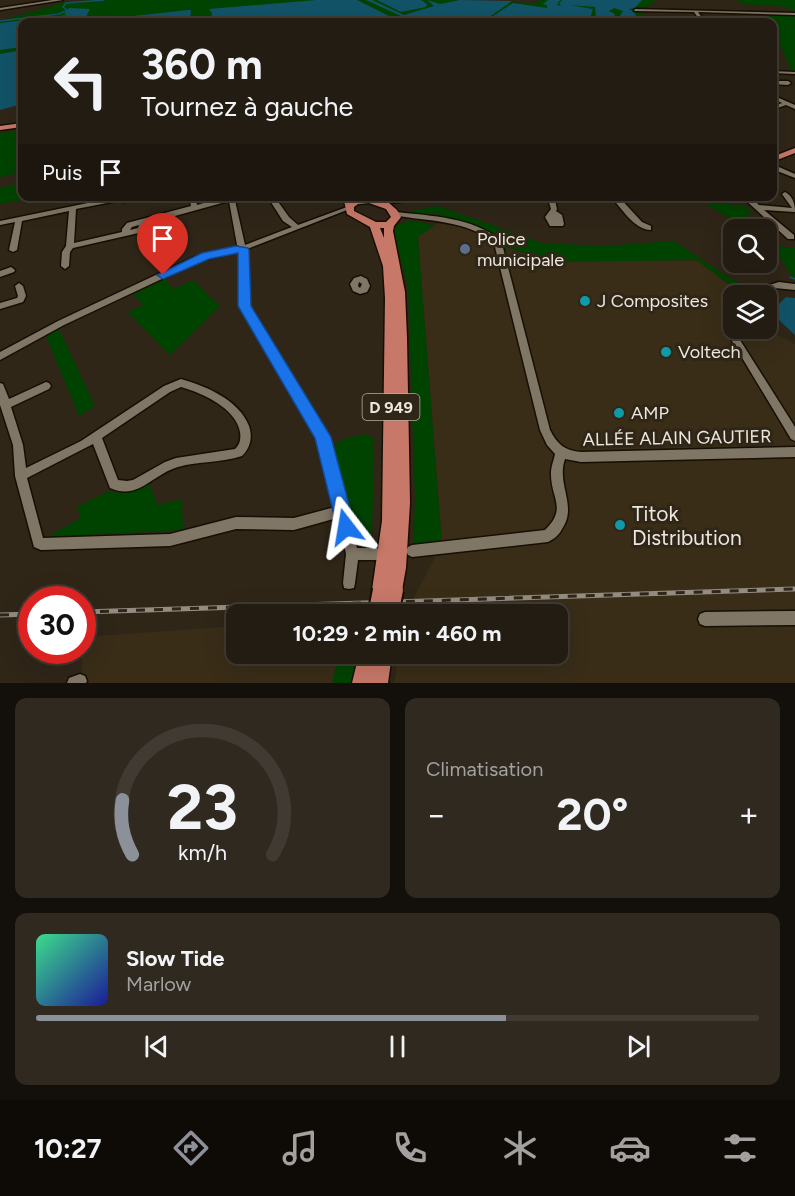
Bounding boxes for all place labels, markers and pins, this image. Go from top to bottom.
pin [137,213,188,275]
place label: Police municipale [477,228,564,271]
marker: Police municipale [458,242,472,256]
place label: J Composites [597,290,708,312]
marker: J Composites [578,294,592,308]
place label: Voltech [678,341,741,363]
marker: Voltech [659,345,673,359]
place label: AMP [631,402,669,424]
marker: AMP [612,406,626,420]
place label: Titok Distribution [632,501,742,550]
marker: Titok Distribution [613,518,627,532]

